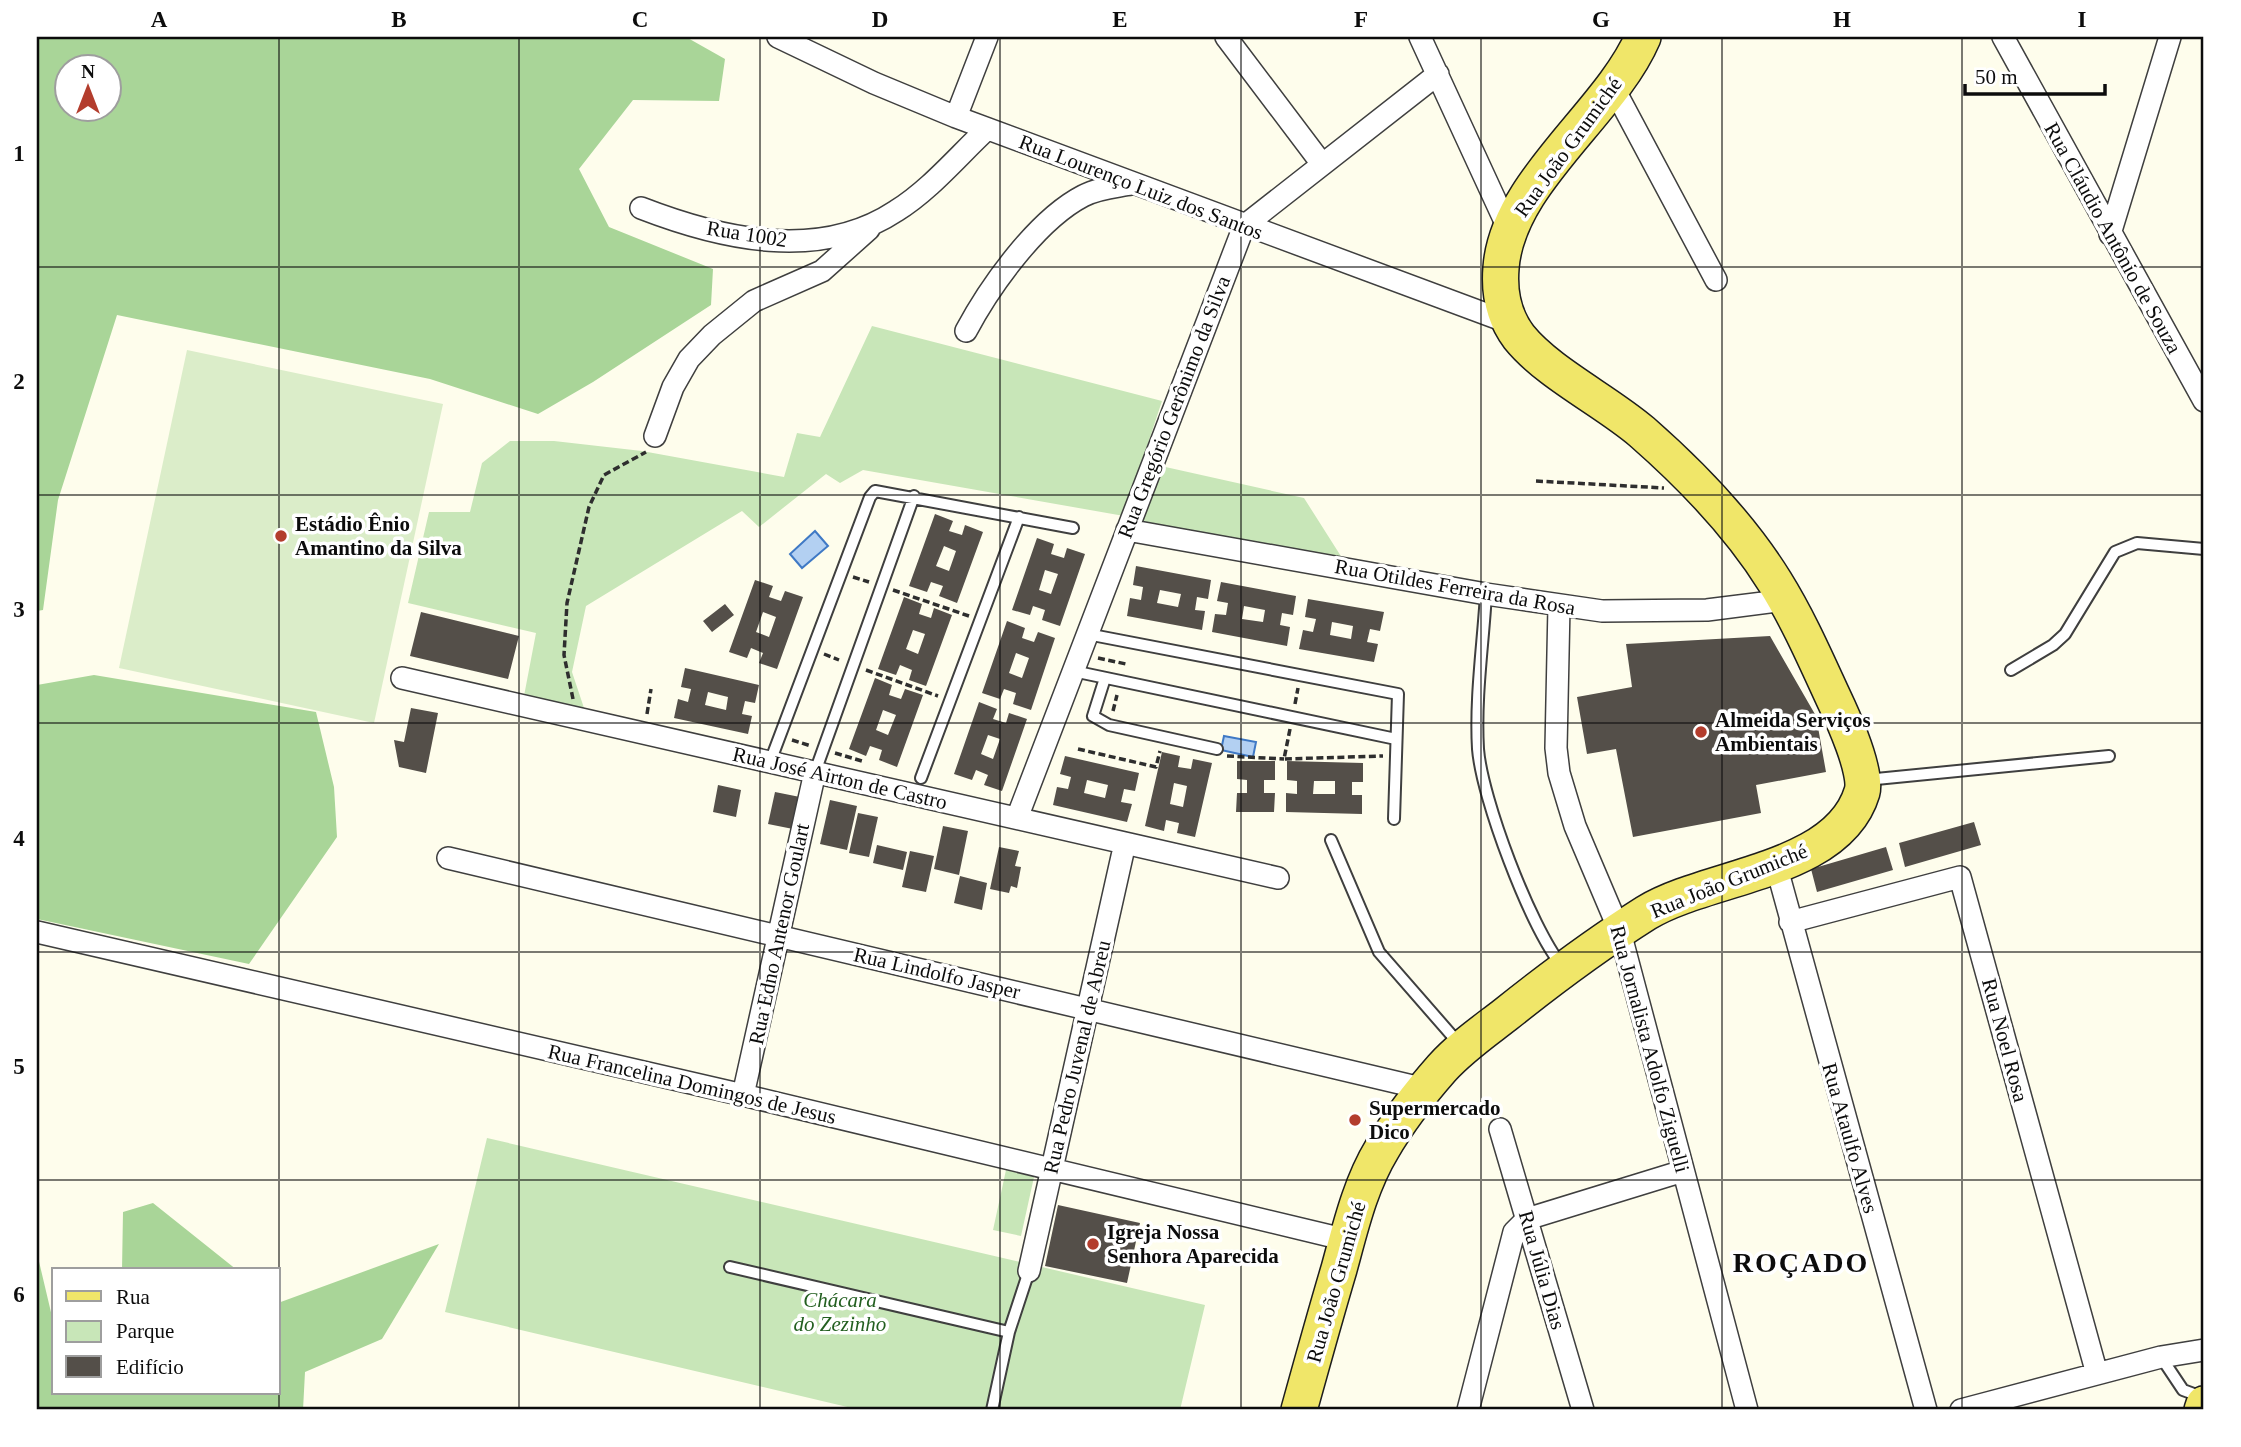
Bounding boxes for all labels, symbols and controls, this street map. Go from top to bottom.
text: A [151,7,168,32]
text: B [391,7,407,32]
text: C [632,7,648,32]
text: D [872,7,888,32]
text: E [1112,7,1128,32]
text: F [1354,7,1368,32]
text: G [1592,7,1610,32]
text: H [1833,7,1851,32]
text: I [2078,7,2087,32]
north arrow [52,52,122,122]
scale bar [1965,52,2104,96]
text: N [81,61,95,82]
text: 50 m [1975,65,2018,89]
street label: Rua João Grumiché [1509,72,1627,222]
street label: Rua Cláudio Antônio de Souza [2039,118,2187,358]
street label: Rua Lourenço Luiz dos Santos [1016,129,1266,245]
text: 1 [13,141,25,166]
street label: Rua 1002 [705,216,789,252]
street label: Rua Gregório Gerônimo da Silva [1113,272,1235,541]
text: 2 [13,369,25,394]
place label: Estádio Ênio Amantino da Silva [295,512,462,560]
marker: Estádio Ênio Amantino da Silva [273,528,289,544]
street label: Rua Otildes Ferreira da Rosa [1333,554,1578,620]
text: 3 [13,597,25,622]
place label: Almeida Serviços Ambientais [1715,708,1871,756]
marker: Almeida Serviços Ambientais [1693,724,1709,740]
street label: Rua José Airton de Castro [730,742,950,814]
street label: Rua Edno Antenor Goulart [744,821,814,1047]
text: 4 [13,826,25,851]
street label: Rua João Grumiché [1647,839,1811,923]
street label: Rua Jornalista Adolfo Ziguelli [1605,923,1695,1175]
street label: Rua Pedro Juvenal de Abreu [1038,937,1116,1176]
street label: Rua Lindolfo Jasper [851,942,1023,1004]
street label: Rua Noel Rosa [1977,975,2033,1105]
street label: Rua Francelina Domingos de Jesus [546,1039,838,1129]
text: 5 [13,1054,25,1079]
street label: Rua Ataulfo Alves [1817,1060,1883,1216]
place label: Supermercado Dico [1369,1096,1500,1144]
marker: Supermercado Dico [1347,1112,1363,1128]
street label: Rua João Grumiché [1301,1199,1371,1365]
street label: Rua Júlia Dias [1514,1208,1570,1332]
place label: Igreja Nossa Senhora Aparecida [1107,1220,1279,1268]
marker: Igreja Nossa Senhora Aparecida [1085,1236,1101,1252]
district label: ROÇADO [1733,1247,1869,1278]
legend [52,1268,280,1394]
text: 6 [13,1282,25,1307]
text: Rua [116,1285,151,1309]
park label: Chácara do Zezinho [794,1288,886,1336]
text: Parque [116,1319,174,1343]
text: Edifício [116,1355,184,1379]

